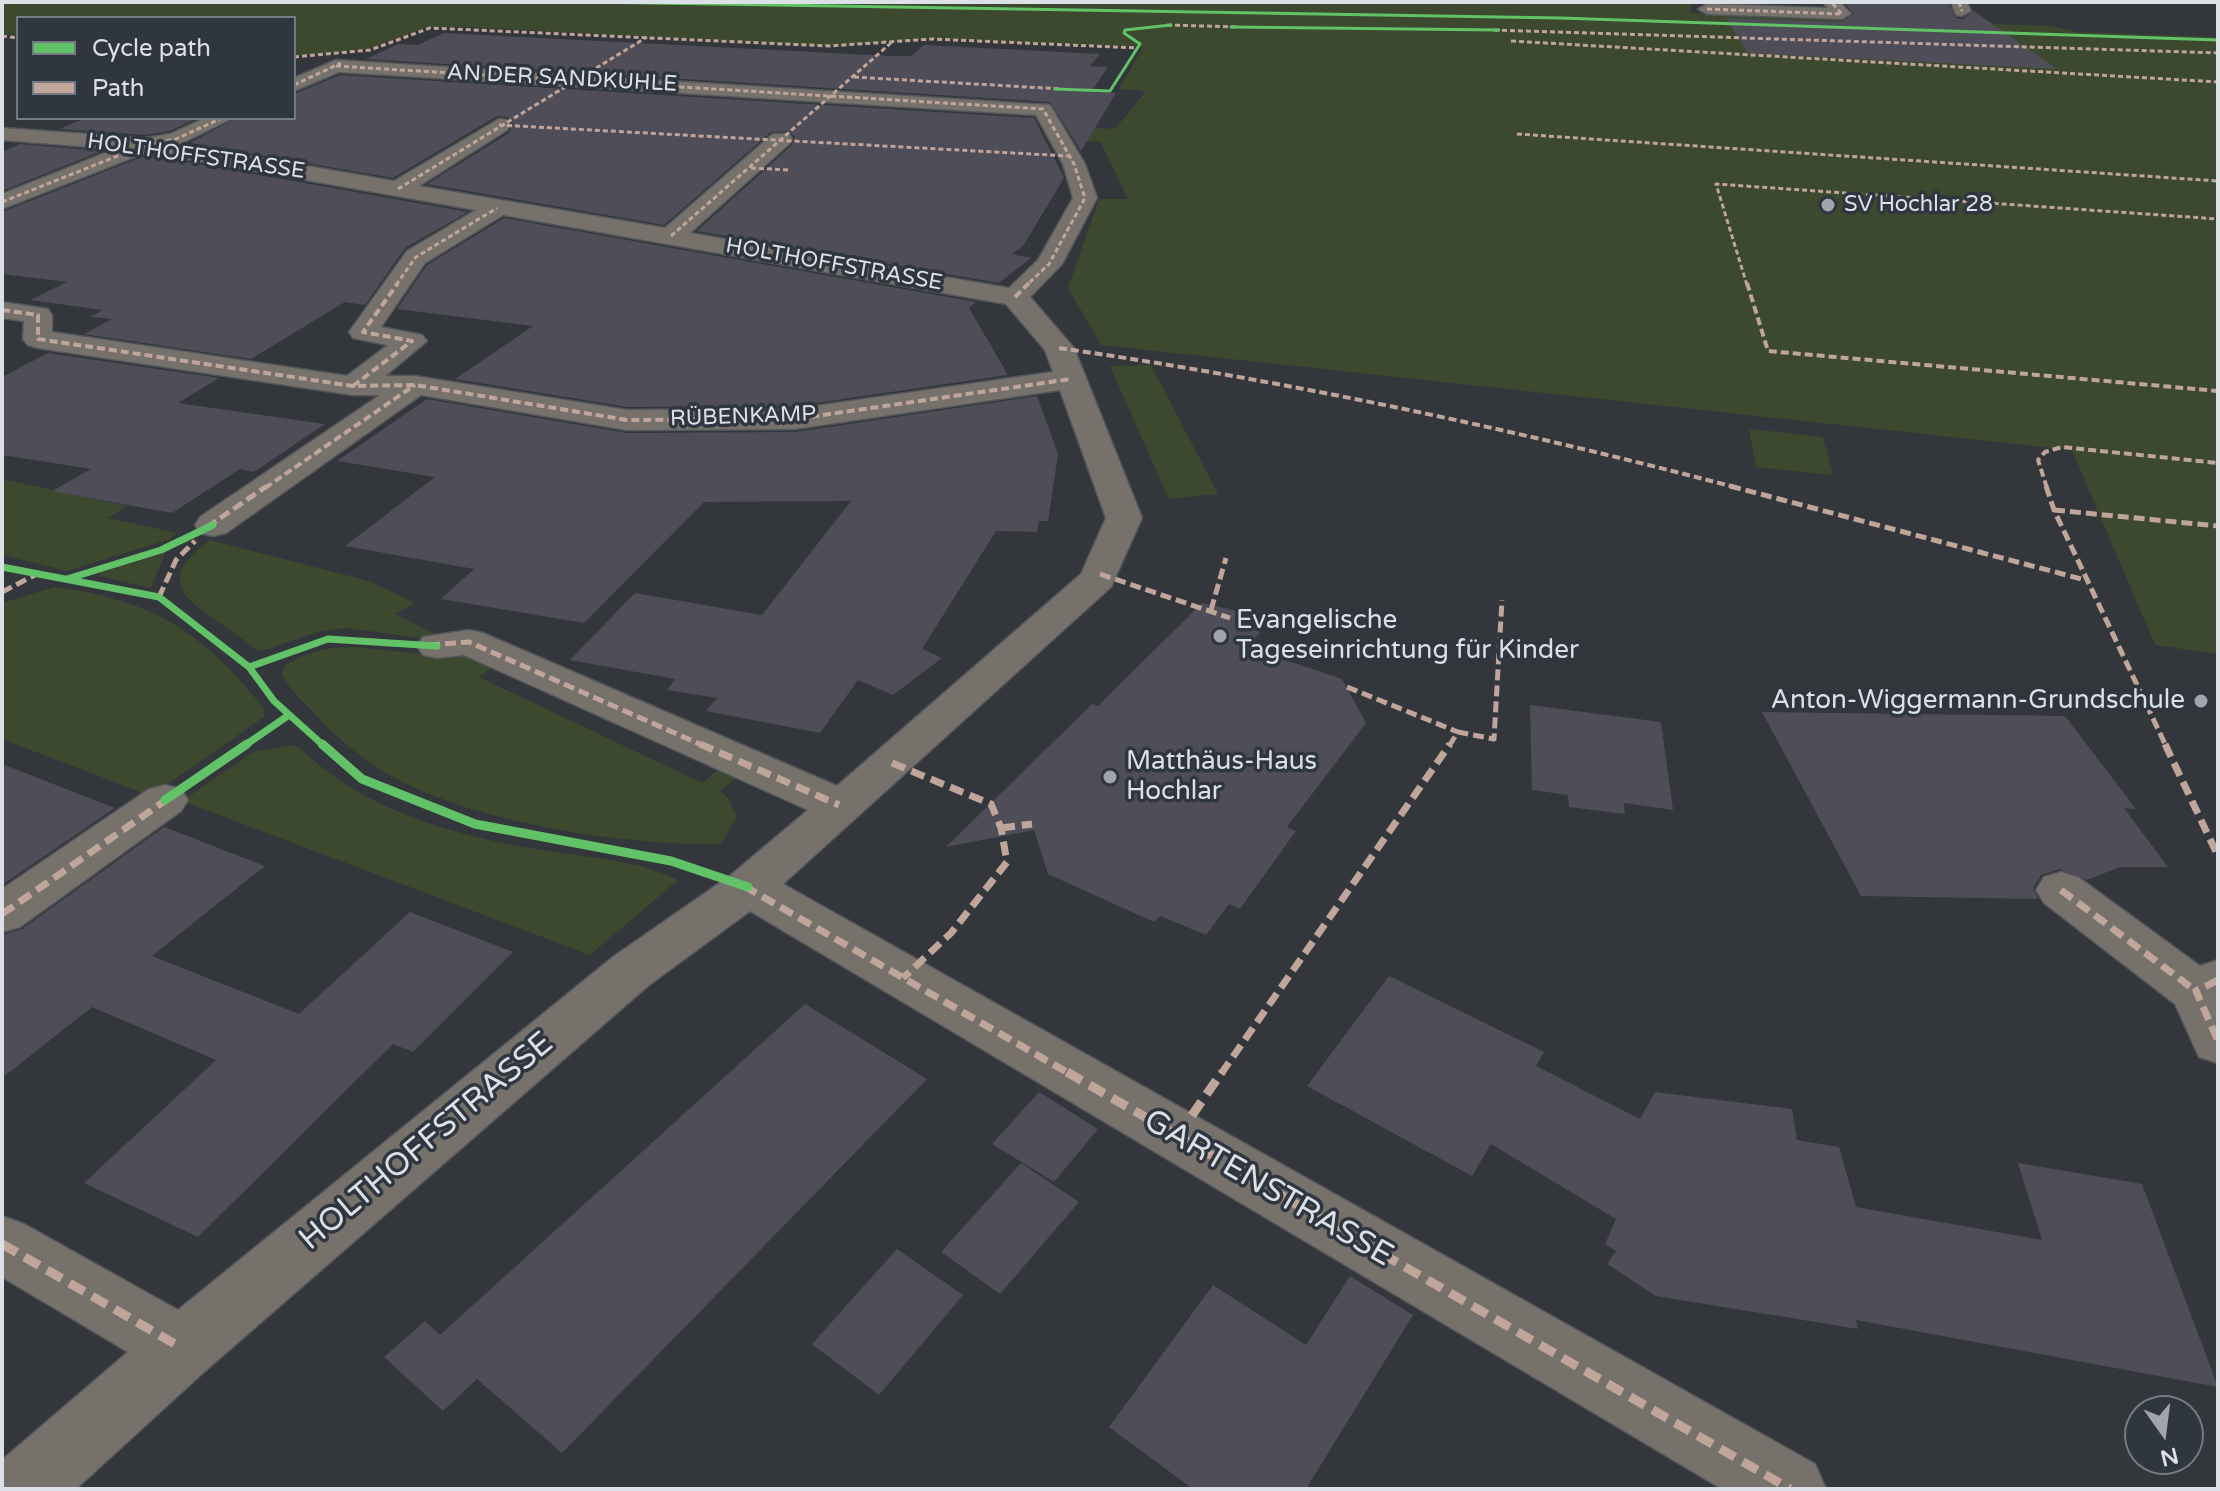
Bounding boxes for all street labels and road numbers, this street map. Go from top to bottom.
street label: AN DER SANDKUHLE [446,60,678,98]
street label: HOLTHOFFSTRASSE [85,129,307,185]
street label: HOLTHOFFSTRASSE [724,233,944,297]
street label: RÜBENKAMP [670,401,816,433]
street label: HOLTHOFFSTRASSE [292,1025,562,1259]
street label: GARTENSTRASSE [1137,1102,1399,1276]

